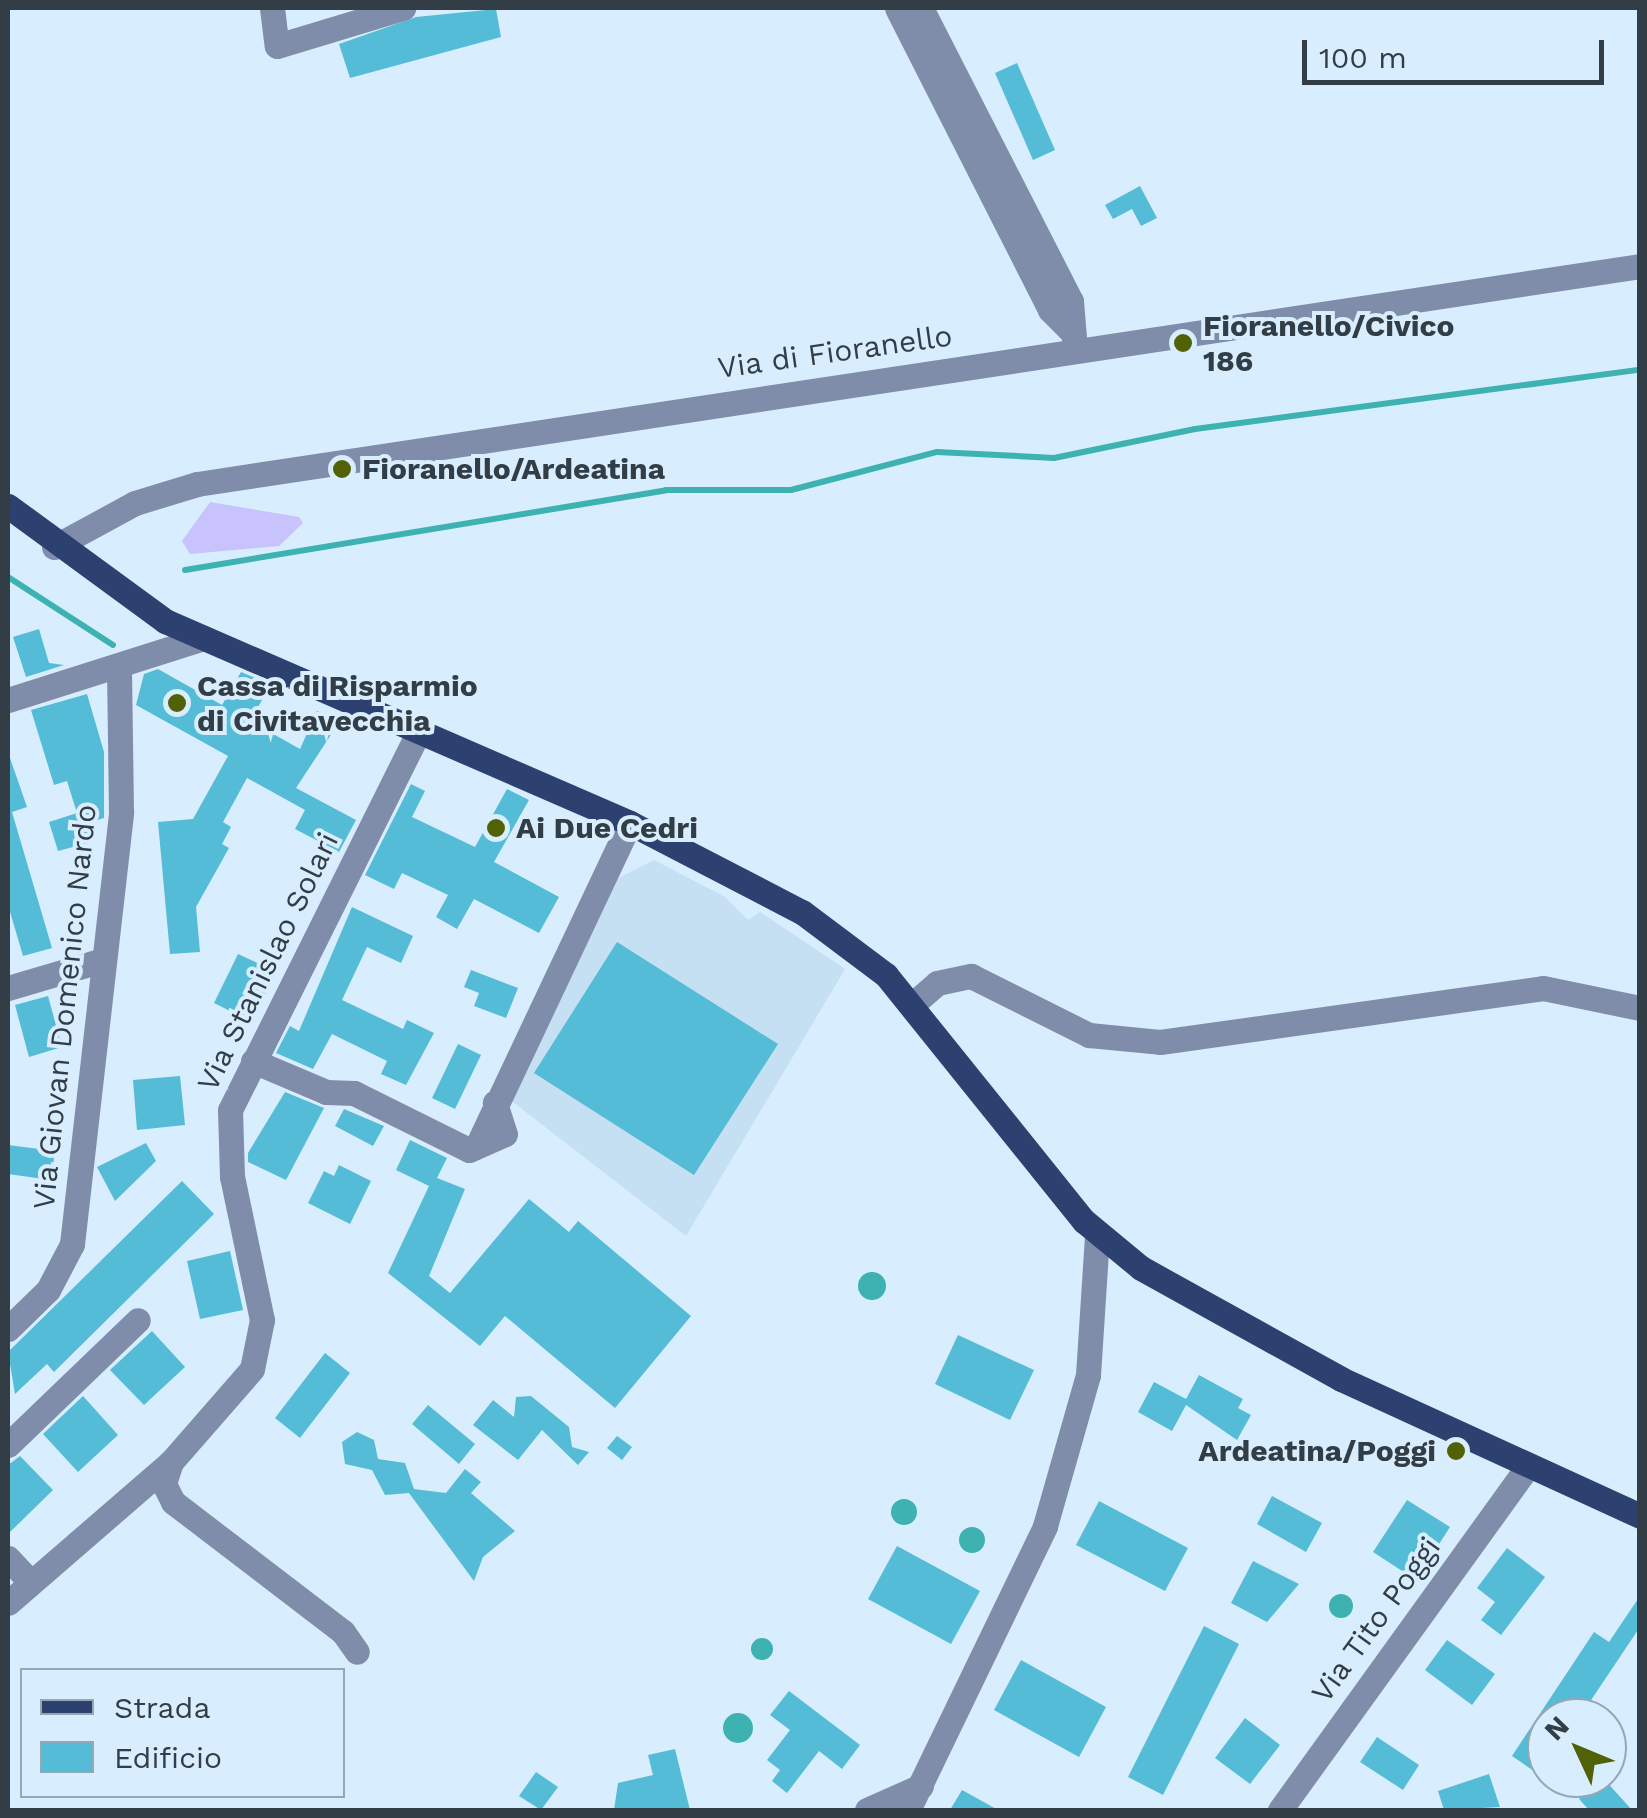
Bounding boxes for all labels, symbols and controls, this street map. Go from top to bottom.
scale bar [1307,20,1610,82]
text: 100 m [1319,40,1407,75]
place label: Fioranello/Civico 186 [1203,308,1455,378]
street label: Via di Fioranello [715,318,955,386]
marker: Fioranello/Civico 186 [1172,332,1194,354]
place label: Fioranello/Ardeatina [362,451,665,487]
marker: Fioranello/Ardeatina [331,458,353,480]
place label: Cassa di Risparmio di Civitavecchia [197,668,478,738]
marker: Cassa di Risparmio di Civitavecchia [166,692,188,714]
street label: Via Giovan Domenico Nardo [26,802,104,1212]
place label: Ai Due Cedri [516,810,698,846]
marker: Ai Due Cedri [485,817,507,839]
street label: Via Stanislao Solari [190,827,346,1097]
place label: Ardeatina/Poggi [1198,1433,1436,1469]
marker: Ardeatina/Poggi [1445,1440,1467,1462]
street label: Via Tito Poggi [1304,1530,1448,1710]
legend [20,1668,345,1798]
text: Strada [114,1690,210,1725]
north arrow [1527,1698,1627,1798]
text: N [1537,1709,1576,1747]
text: Edificio [114,1740,222,1775]

